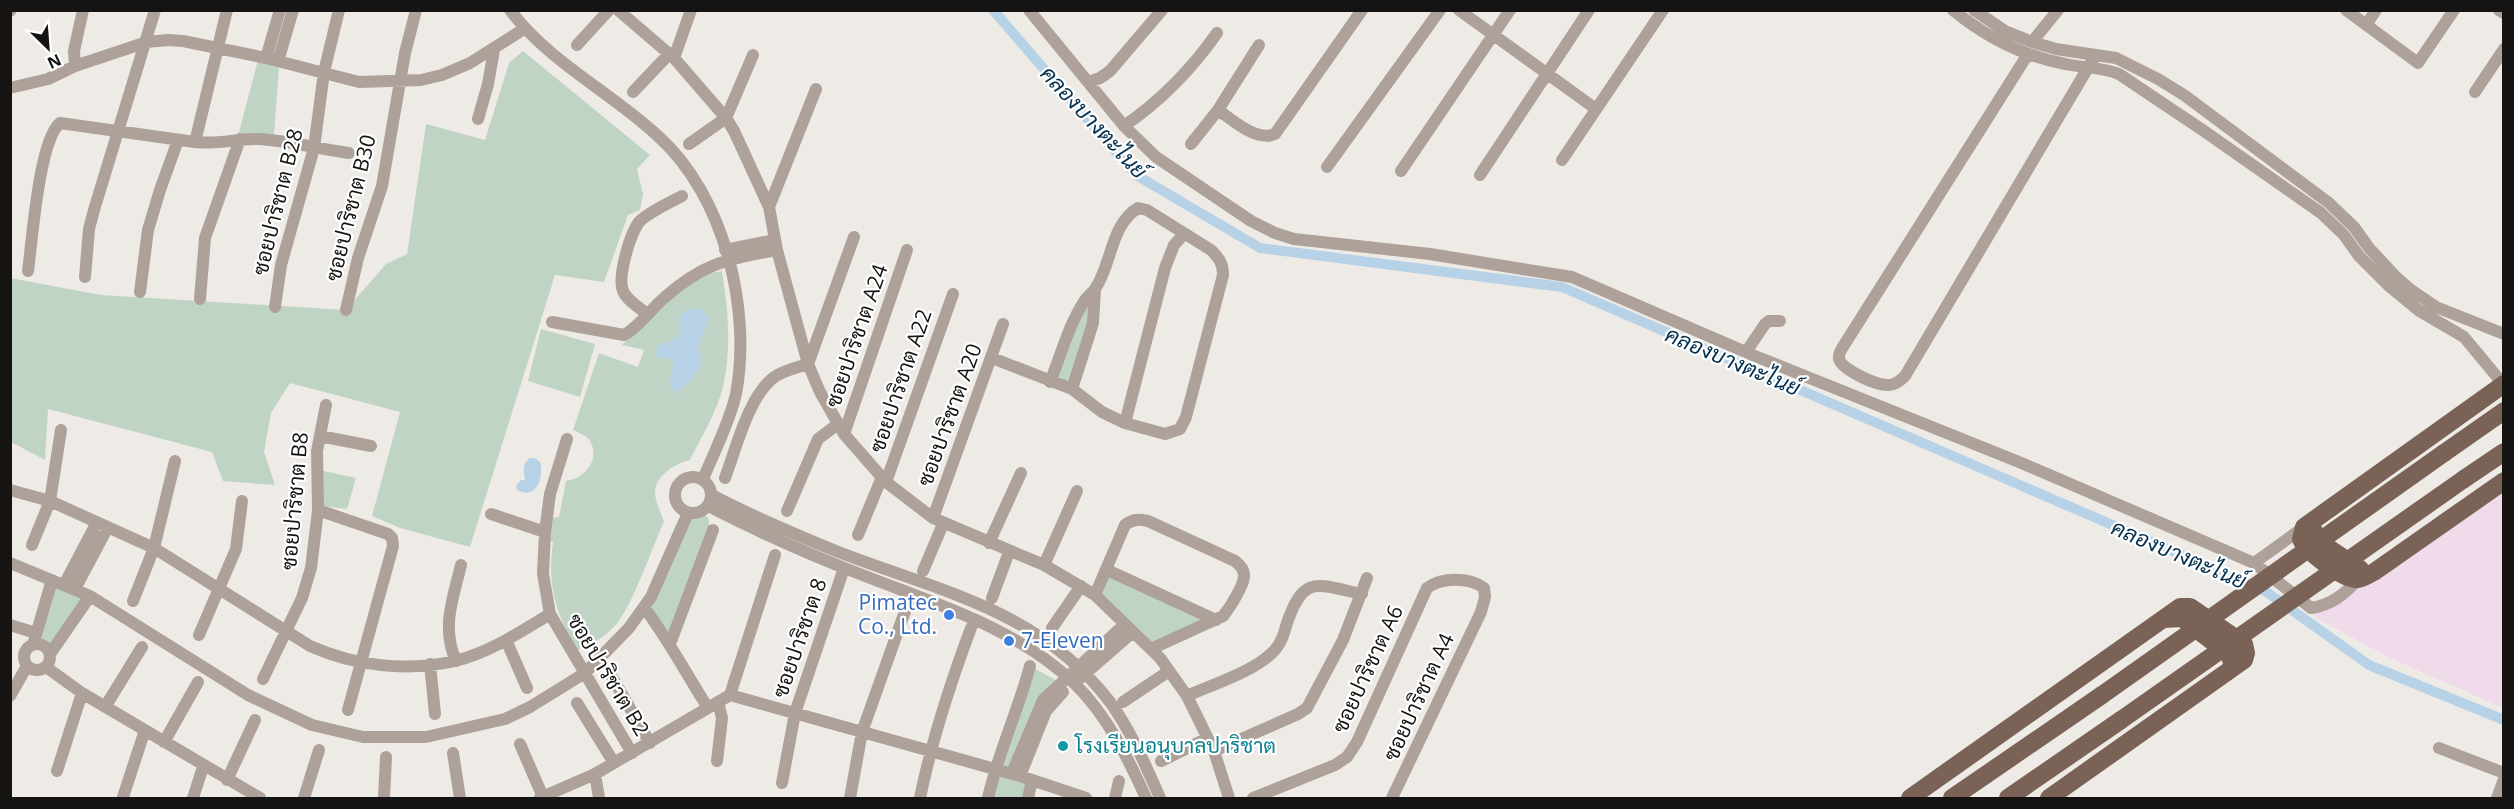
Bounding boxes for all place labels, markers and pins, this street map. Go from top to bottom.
place label: Pimatec Co., Ltd. [858,588,937,640]
marker: Pimatec Co., Ltd. [942,608,956,622]
place label: 7-Eleven [1021,626,1104,654]
marker: 7-Eleven [1002,634,1016,648]
place label: โรงเรียนอนุบาลปาริชาต [1074,731,1276,760]
marker: โรงเรียนอนุบาลปาริชาต [1056,739,1070,753]

